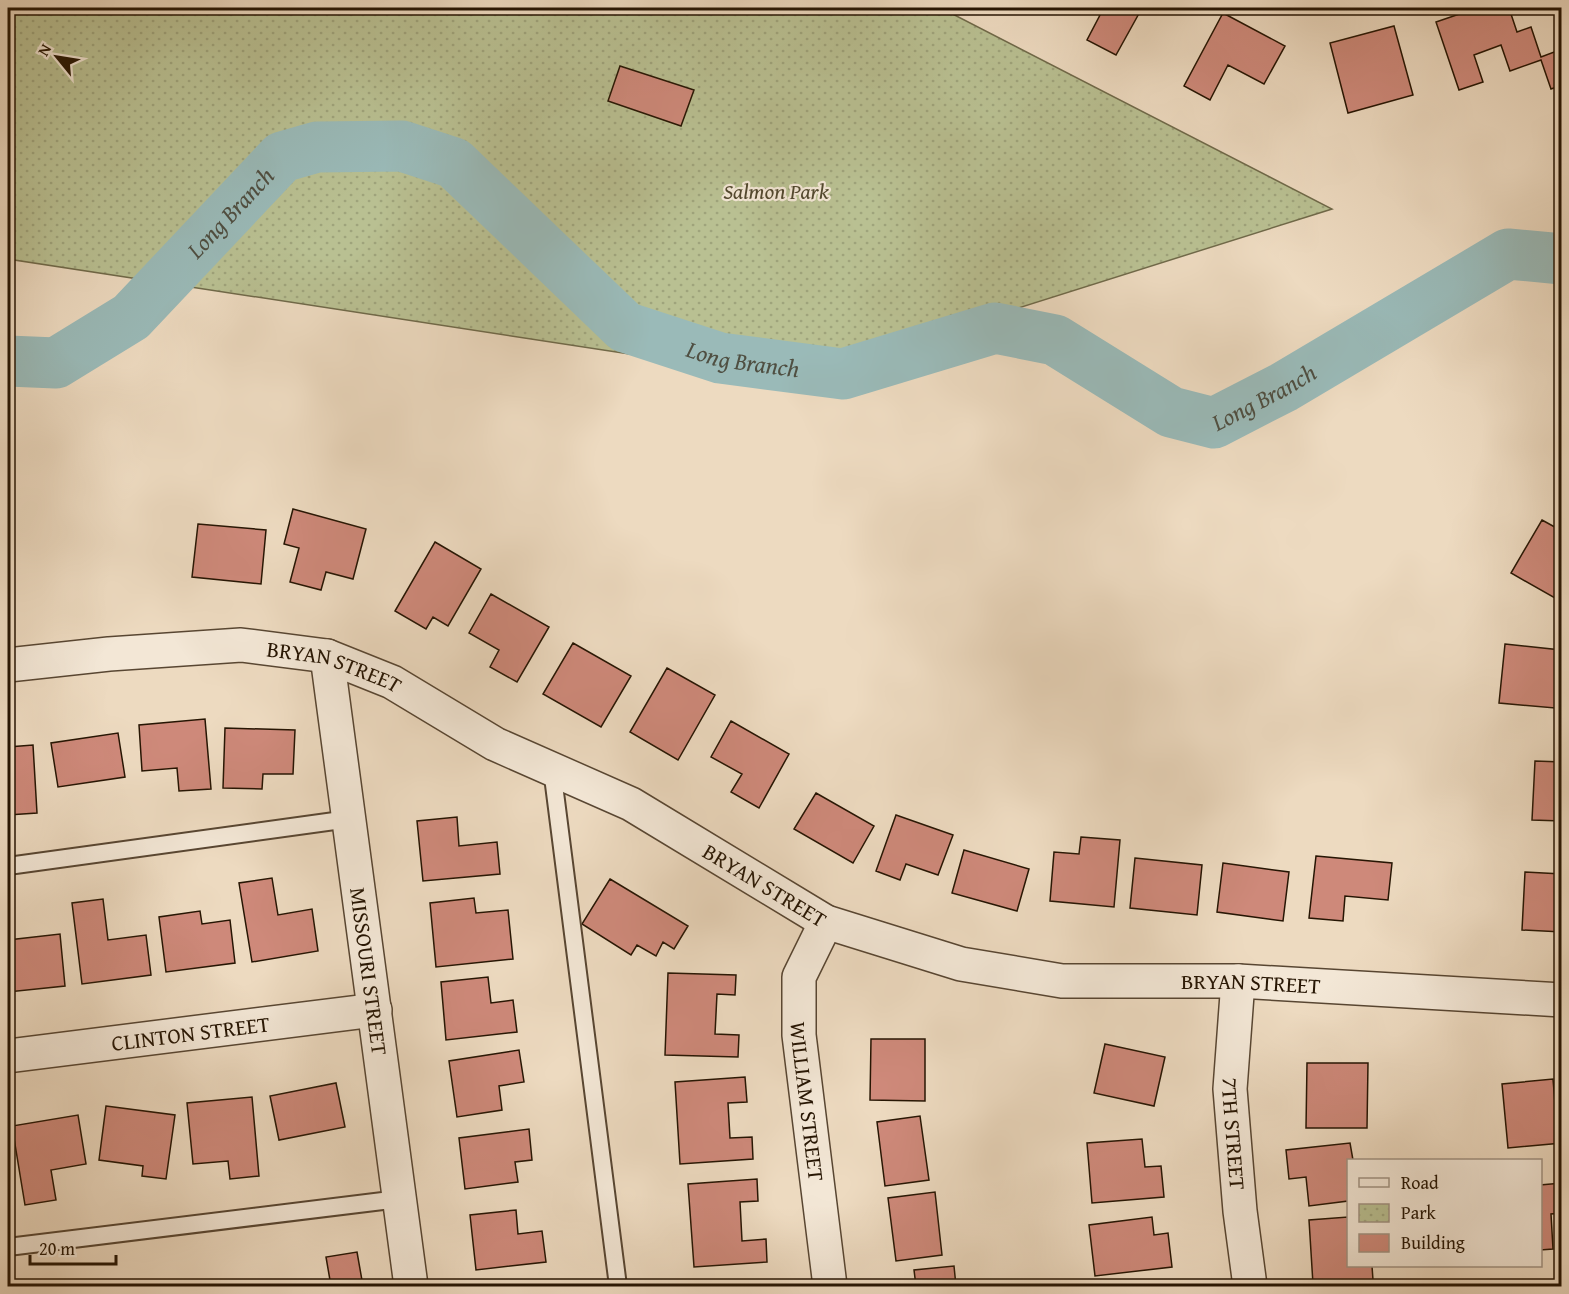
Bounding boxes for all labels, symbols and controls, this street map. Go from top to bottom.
north arrow [27,27,87,87]
text: N [31,39,57,60]
water label: Long Branch [177,159,282,267]
park label: Salmon Park [723,175,830,207]
water label: Long Branch [681,330,802,386]
water label: Long Branch [1204,354,1323,440]
street label: BRYAN STREET [265,632,408,700]
street label: BRYAN STREET [697,835,833,935]
street label: MISSOURI STREET [342,885,396,1057]
street label: BRYAN STREET [1181,965,1321,1002]
street label: CLINTON STREET [110,1007,272,1059]
street label: WILLIAM STREET [783,1022,833,1183]
street label: 7TH STREET [1214,1076,1254,1191]
legend [1347,1159,1542,1267]
text: Road [1401,1169,1439,1196]
text: Park [1401,1199,1437,1226]
scale bar [30,1228,116,1266]
text: Building [1401,1229,1465,1256]
text: 20 m [39,1235,75,1262]

